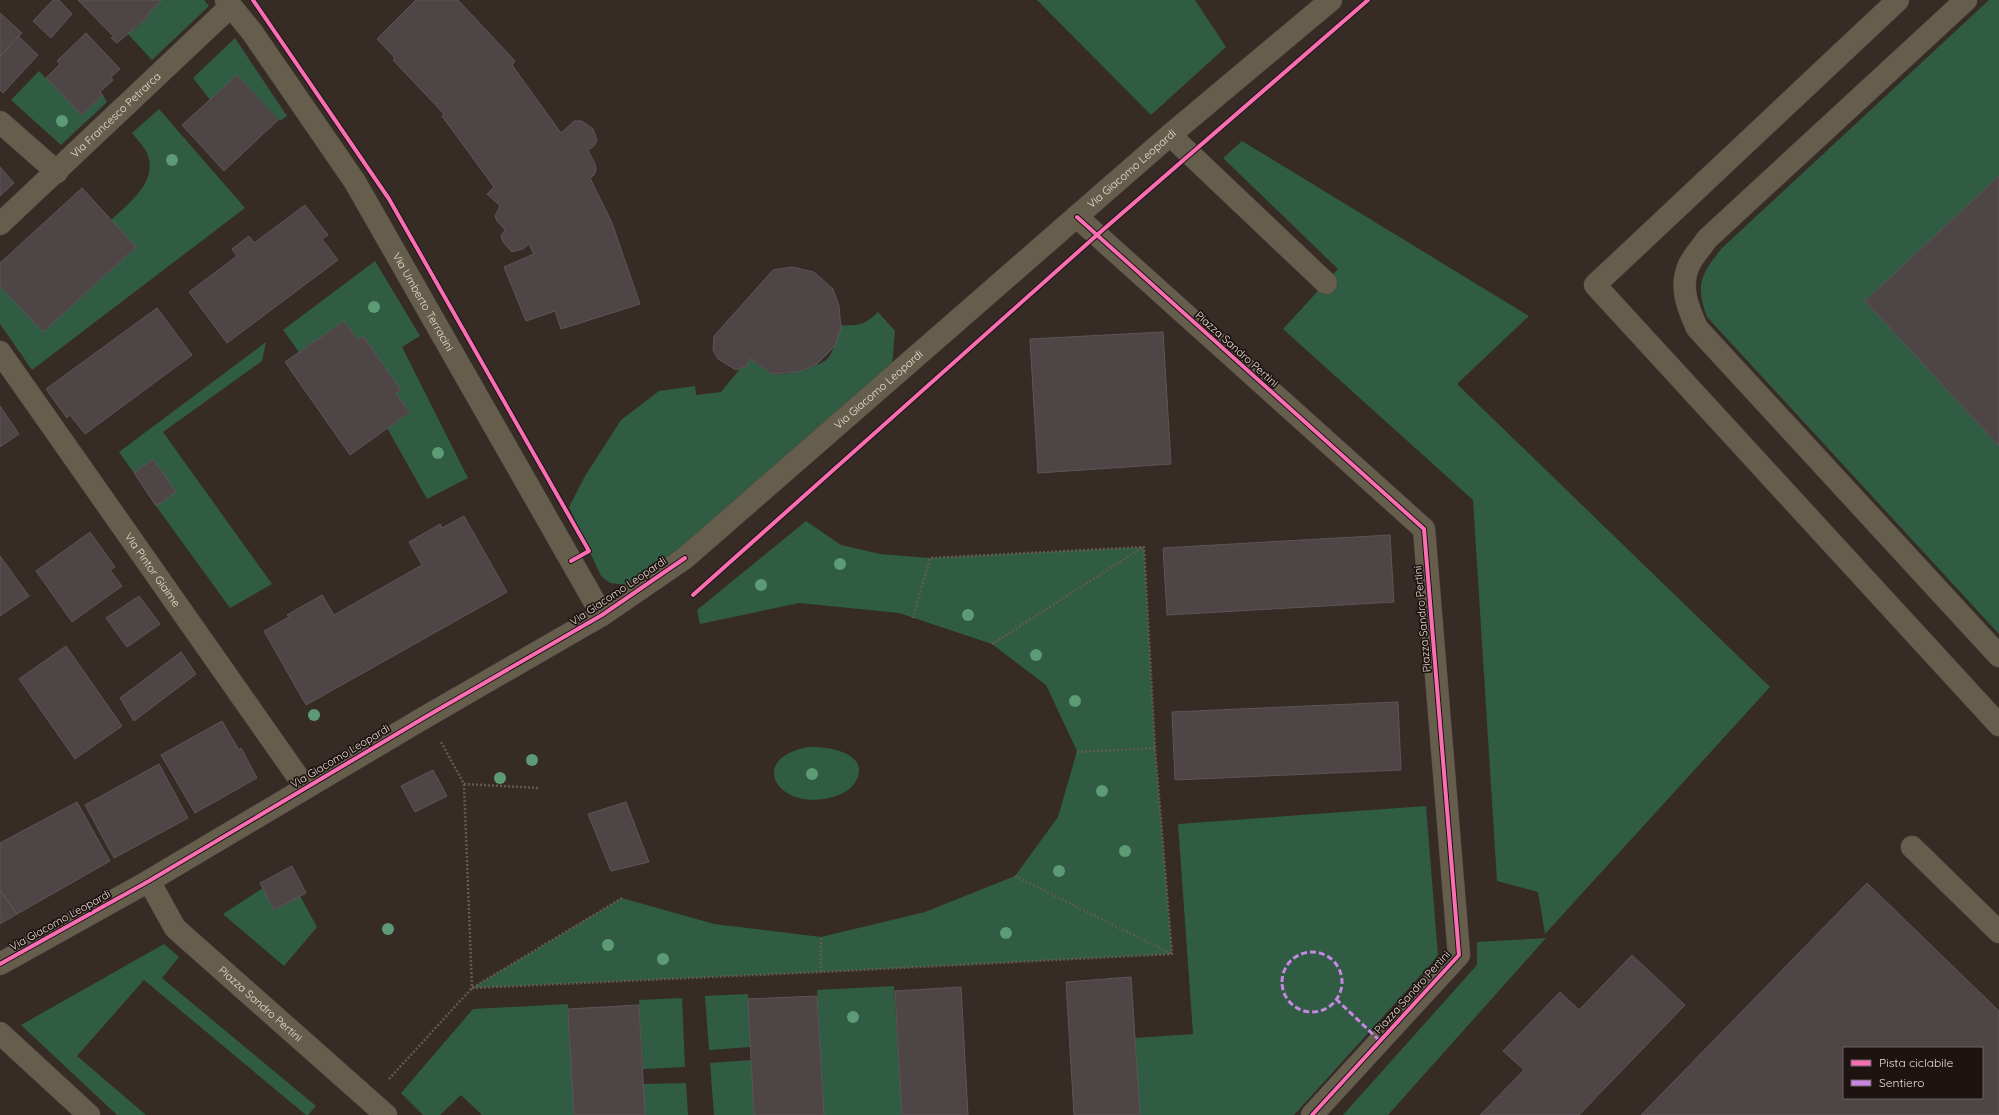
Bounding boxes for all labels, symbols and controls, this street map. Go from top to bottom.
street label: Via Francesco Petrarca [68,69,164,161]
street label: Via Giacomo Leopardi [1084,126,1179,211]
street label: Via Umberto Terracini [390,250,457,353]
street label: Piazza Sandro Pertini [1193,308,1281,390]
street label: Via Giacomo Leopardi [831,347,926,432]
street label: Via Pintor Giaime [122,530,184,610]
street label: Via Giacomo Leopardi [567,554,669,628]
street label: Piazza Sandro Pertini [1410,565,1434,673]
street label: Via Giacomo Leopardi [288,721,392,791]
street label: Via Giacomo Leopardi [7,886,113,954]
street label: Piazza Sandro Pertini [1371,948,1453,1036]
street label: Piazza Sandro Pertini [216,963,305,1045]
legend [1843,1047,1983,1099]
text: Pista ciclabile [1879,1055,1953,1070]
text: Sentiero [1879,1075,1924,1090]

